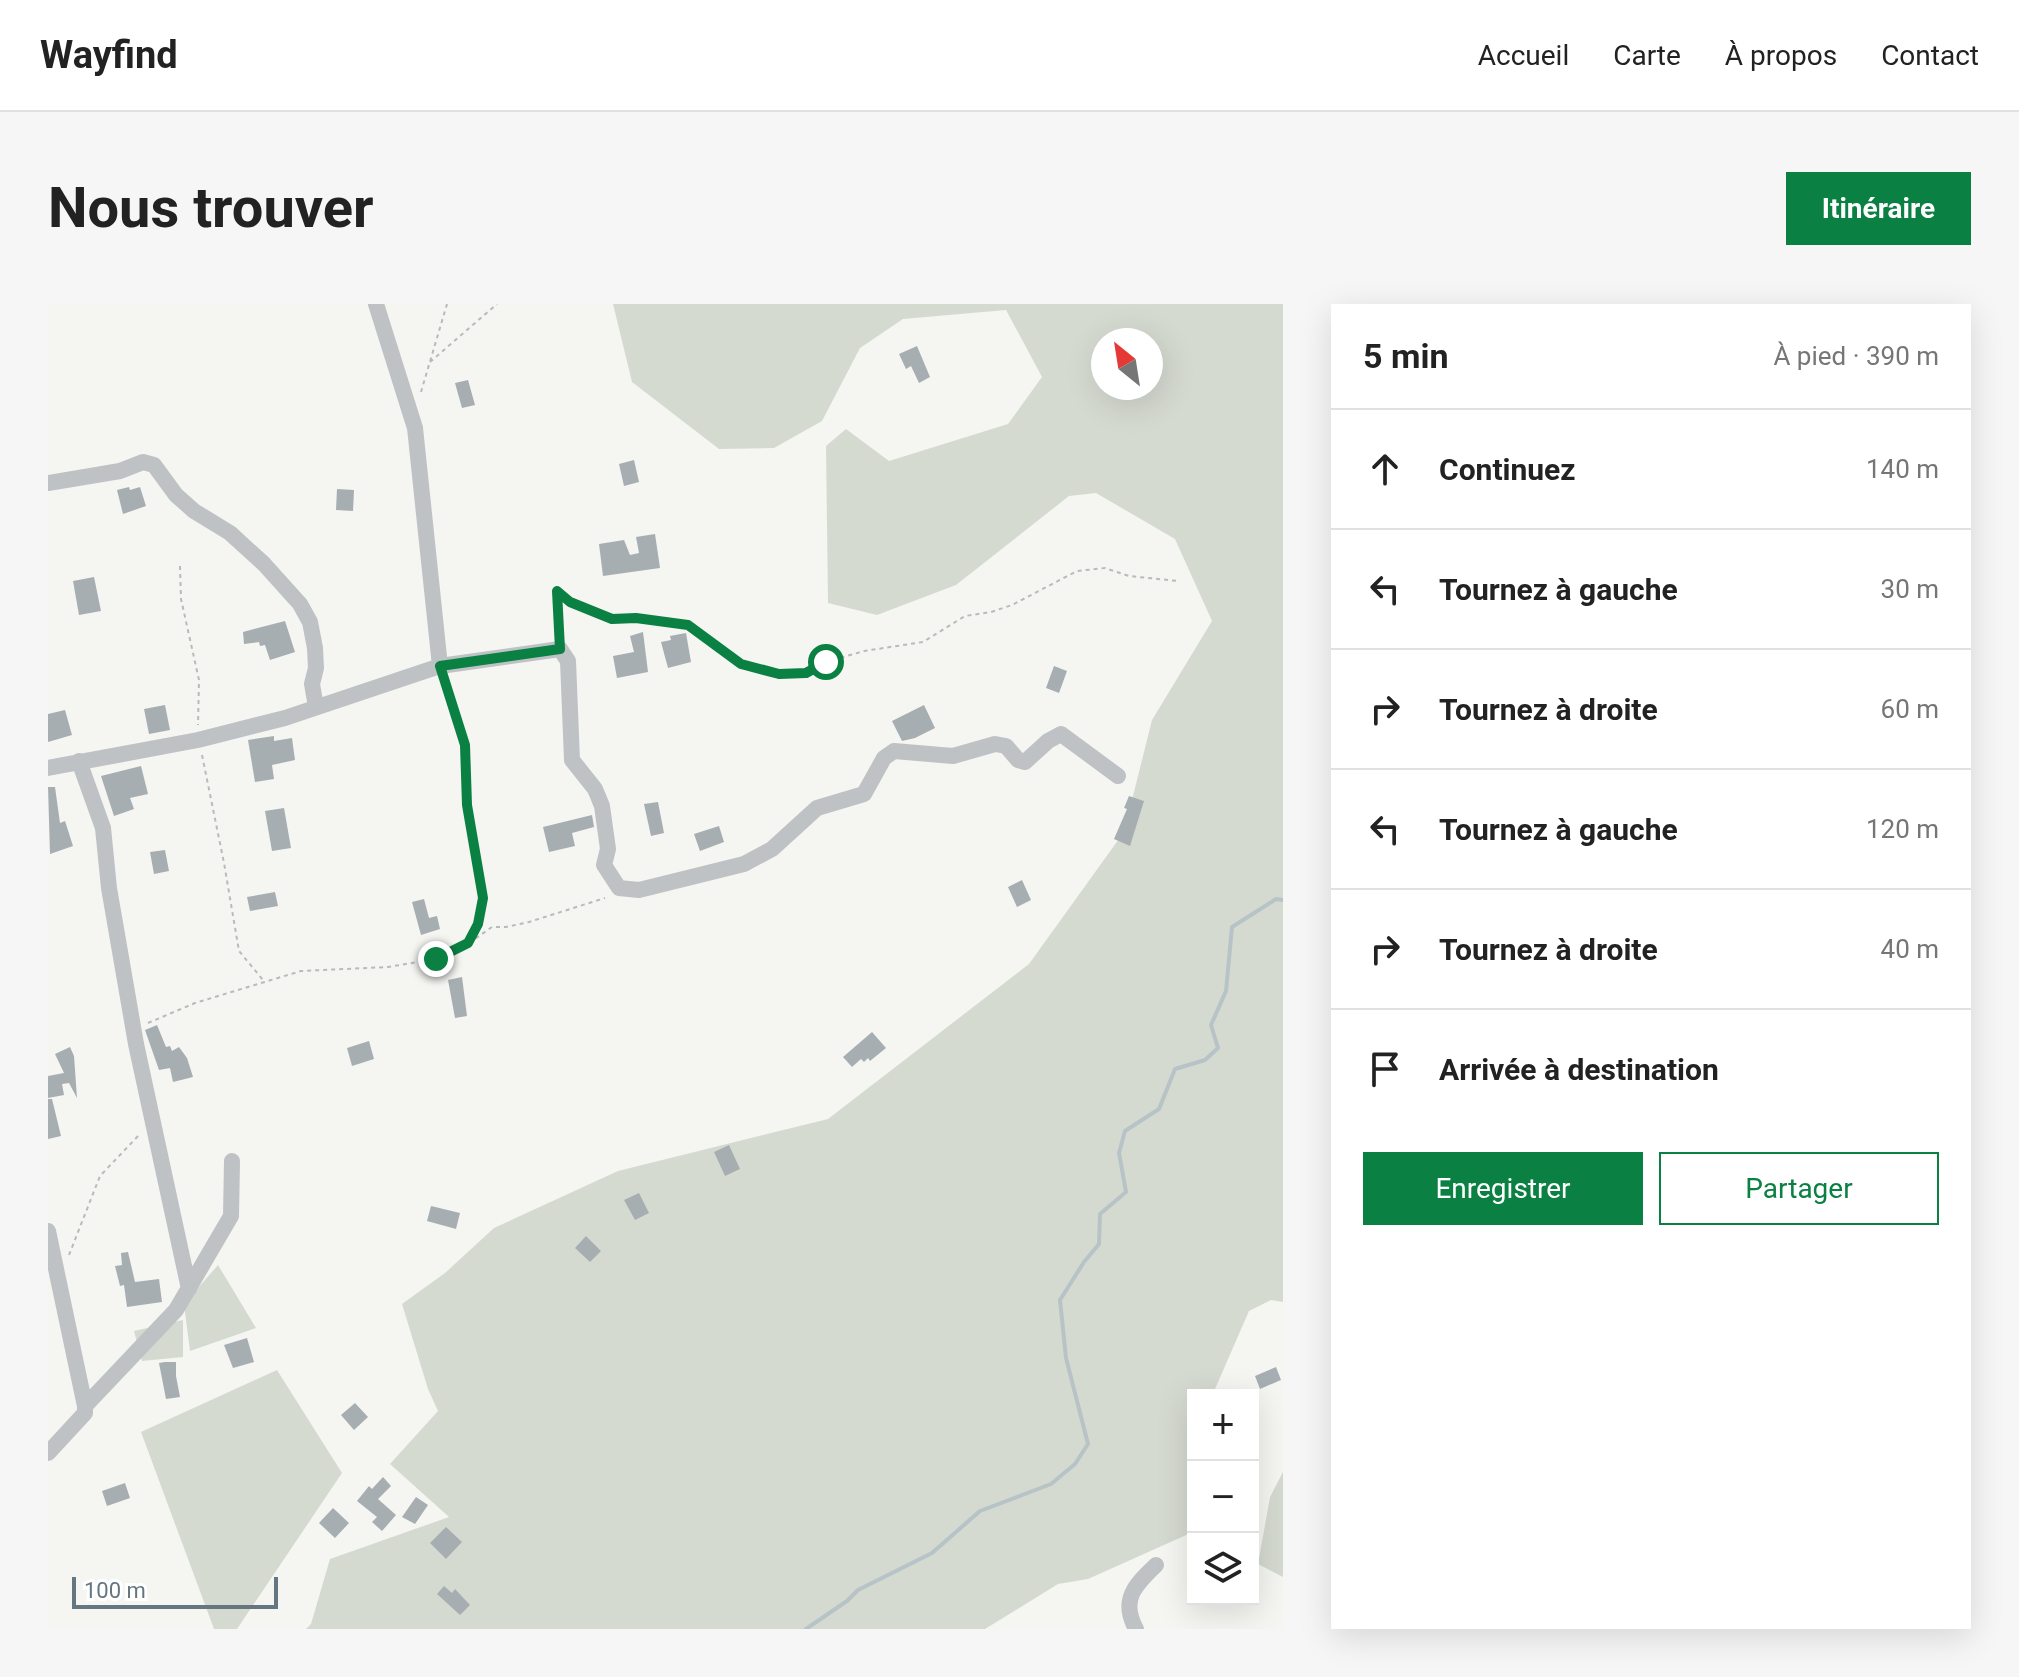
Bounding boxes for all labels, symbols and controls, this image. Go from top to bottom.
text: Wayfind [40,33,178,77]
text: Accueil [1478,39,1569,72]
text: Carte [1613,39,1681,72]
text: À propos [1725,39,1837,72]
text: Contact [1881,39,1979,72]
button: Itinéraire [1786,172,1971,245]
text: Nous trouver [48,175,374,241]
north arrow [1091,328,1163,400]
text: 5 min [1363,336,1448,376]
text: À pied · 390 m [1773,341,1939,371]
icon: ahead [1363,447,1407,491]
text: Continuez [1439,452,1576,487]
text: 140 m [1866,454,1939,484]
icon: left [1363,567,1407,611]
text: Tournez à gauche [1439,572,1678,607]
text: 30 m [1881,574,1939,604]
route start [808,644,844,680]
icon: right [1363,687,1407,731]
text: Tournez à droite [1439,692,1658,727]
text: 60 m [1881,694,1939,724]
icon: left [1363,807,1407,851]
text: Tournez à gauche [1439,812,1678,847]
text: 120 m [1866,814,1939,844]
icon: right [1363,927,1407,971]
text: Tournez à droite [1439,932,1658,967]
text: 40 m [1881,934,1939,964]
route end [418,941,454,977]
icon: arrive [1363,1047,1407,1091]
text: Arrivée à destination [1439,1052,1719,1087]
button: Enregistrer [1363,1152,1643,1225]
button: Partager [1659,1152,1939,1225]
map controls [1187,1389,1259,1605]
button: + [1187,1389,1259,1461]
button: − [1187,1461,1259,1533]
button: layers [1187,1533,1259,1605]
scale bar [72,1573,278,1609]
text: 100 m [84,1578,146,1603]

